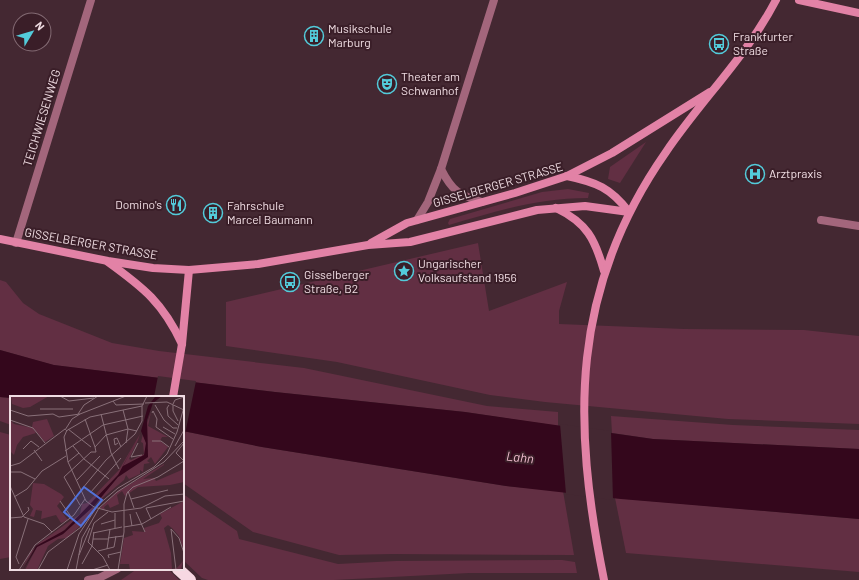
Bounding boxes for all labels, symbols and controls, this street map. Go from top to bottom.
north arrow [12,12,52,52]
text: N [33,19,48,32]
place label: Musikschule Marburg [328,21,392,49]
building icon: Musikschule Marburg [303,25,325,47]
place label: Frankfurter Straße [733,29,793,57]
bus stop icon: Frankfurter Straße [708,33,730,55]
street label: TEICHWIESENWEG [20,68,62,168]
place label: Theater am Schwanhof [401,69,460,97]
theatre icon: Theater am Schwanhof [376,73,398,95]
street label: GISSELBERGER STRASSE [431,159,564,209]
hospital icon: Arztpraxis [744,163,766,185]
place label: Arztpraxis [769,166,822,180]
restaurant icon: Domino's [165,194,187,216]
place label: Domino's [115,197,162,211]
place label: Fahrschule Marcel Baumann [227,198,313,226]
building icon: Fahrschule Marcel Baumann [202,202,224,224]
street label: GISSELBERGER STRASSE [24,224,159,262]
place label: Ungarischer Volksaufstand 1956 [418,256,517,284]
place icon: Ungarischer Volksaufstand 1956 [393,260,415,282]
place label: Gisselberger Straße, B2 [304,267,370,295]
bus stop icon: Gisselberger Straße, B2 [279,271,301,293]
inset map [10,396,184,570]
water label: Lahn [505,448,535,466]

